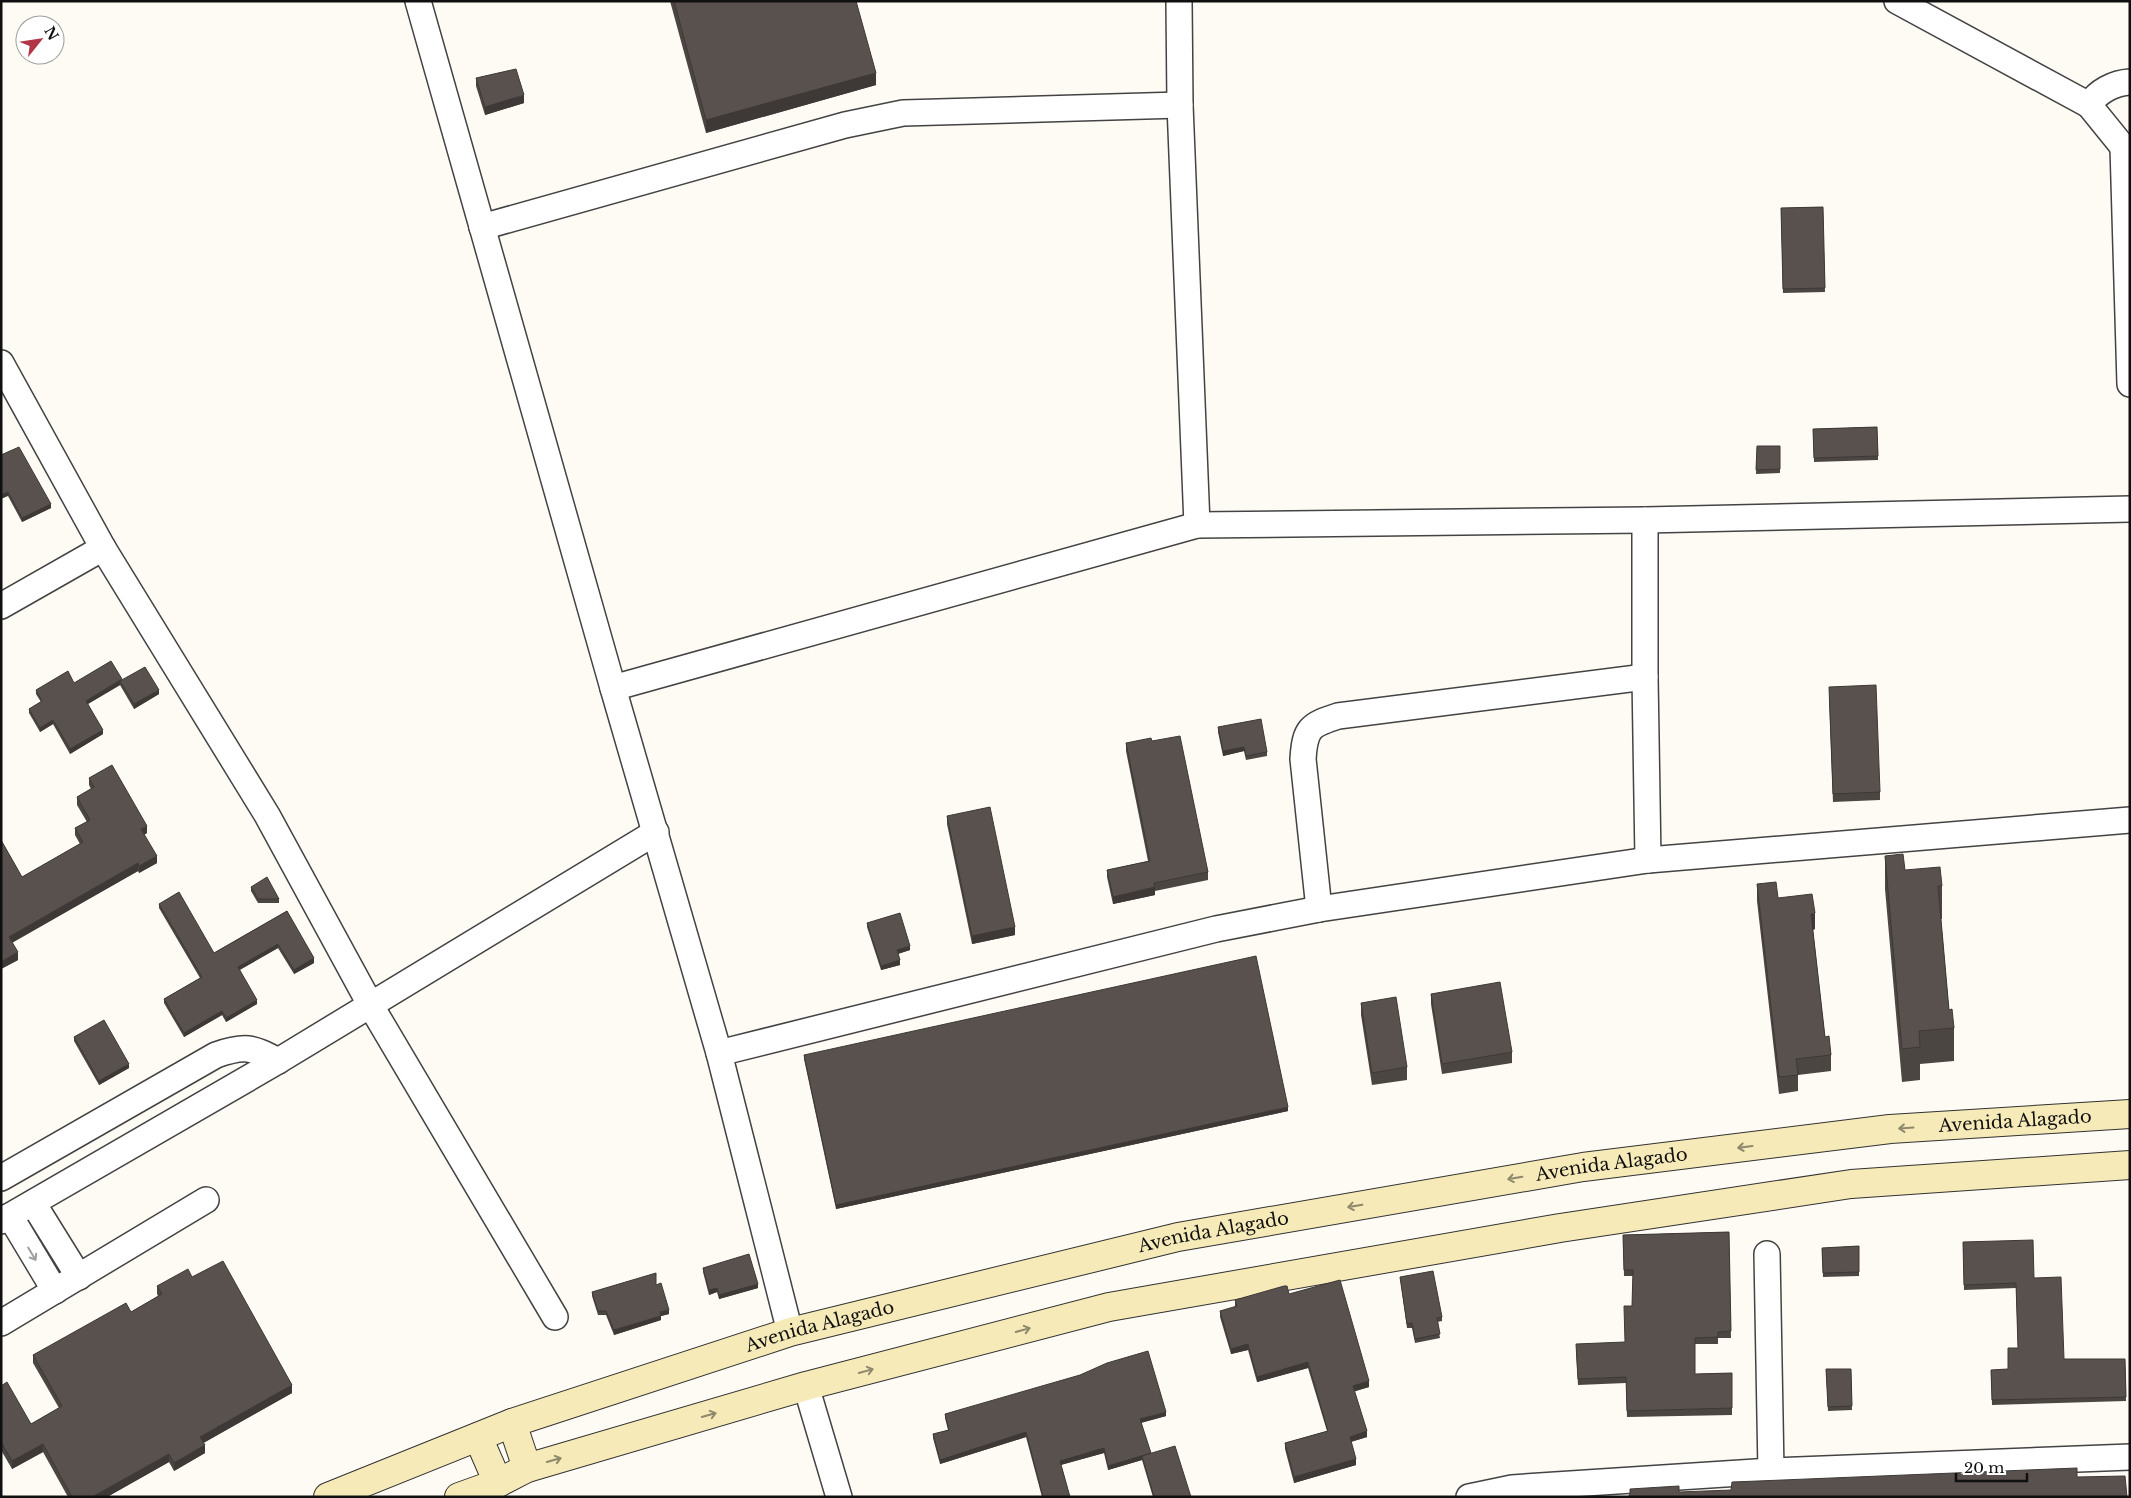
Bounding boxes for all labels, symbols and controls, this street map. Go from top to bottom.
north arrow [15,15,65,65]
text: N [40,23,62,44]
street label: Avenida Alagado [1937,1105,2092,1137]
one-way arrow [1899,1124,1915,1133]
one-way arrow [1737,1142,1753,1152]
street label: Avenida Alagado [1533,1143,1689,1186]
one-way arrow [1507,1174,1523,1184]
one-way arrow [1347,1201,1363,1211]
street label: Avenida Alagado [1135,1207,1291,1258]
one-way arrow [28,1246,38,1260]
street label: Avenida Alagado [741,1296,896,1357]
one-way arrow [1015,1325,1031,1334]
one-way arrow [857,1365,873,1375]
one-way arrow [701,1409,717,1419]
scale bar [1956,1450,2027,1482]
one-way arrow [545,1455,561,1465]
text: 20 m [1964,1458,2004,1477]

